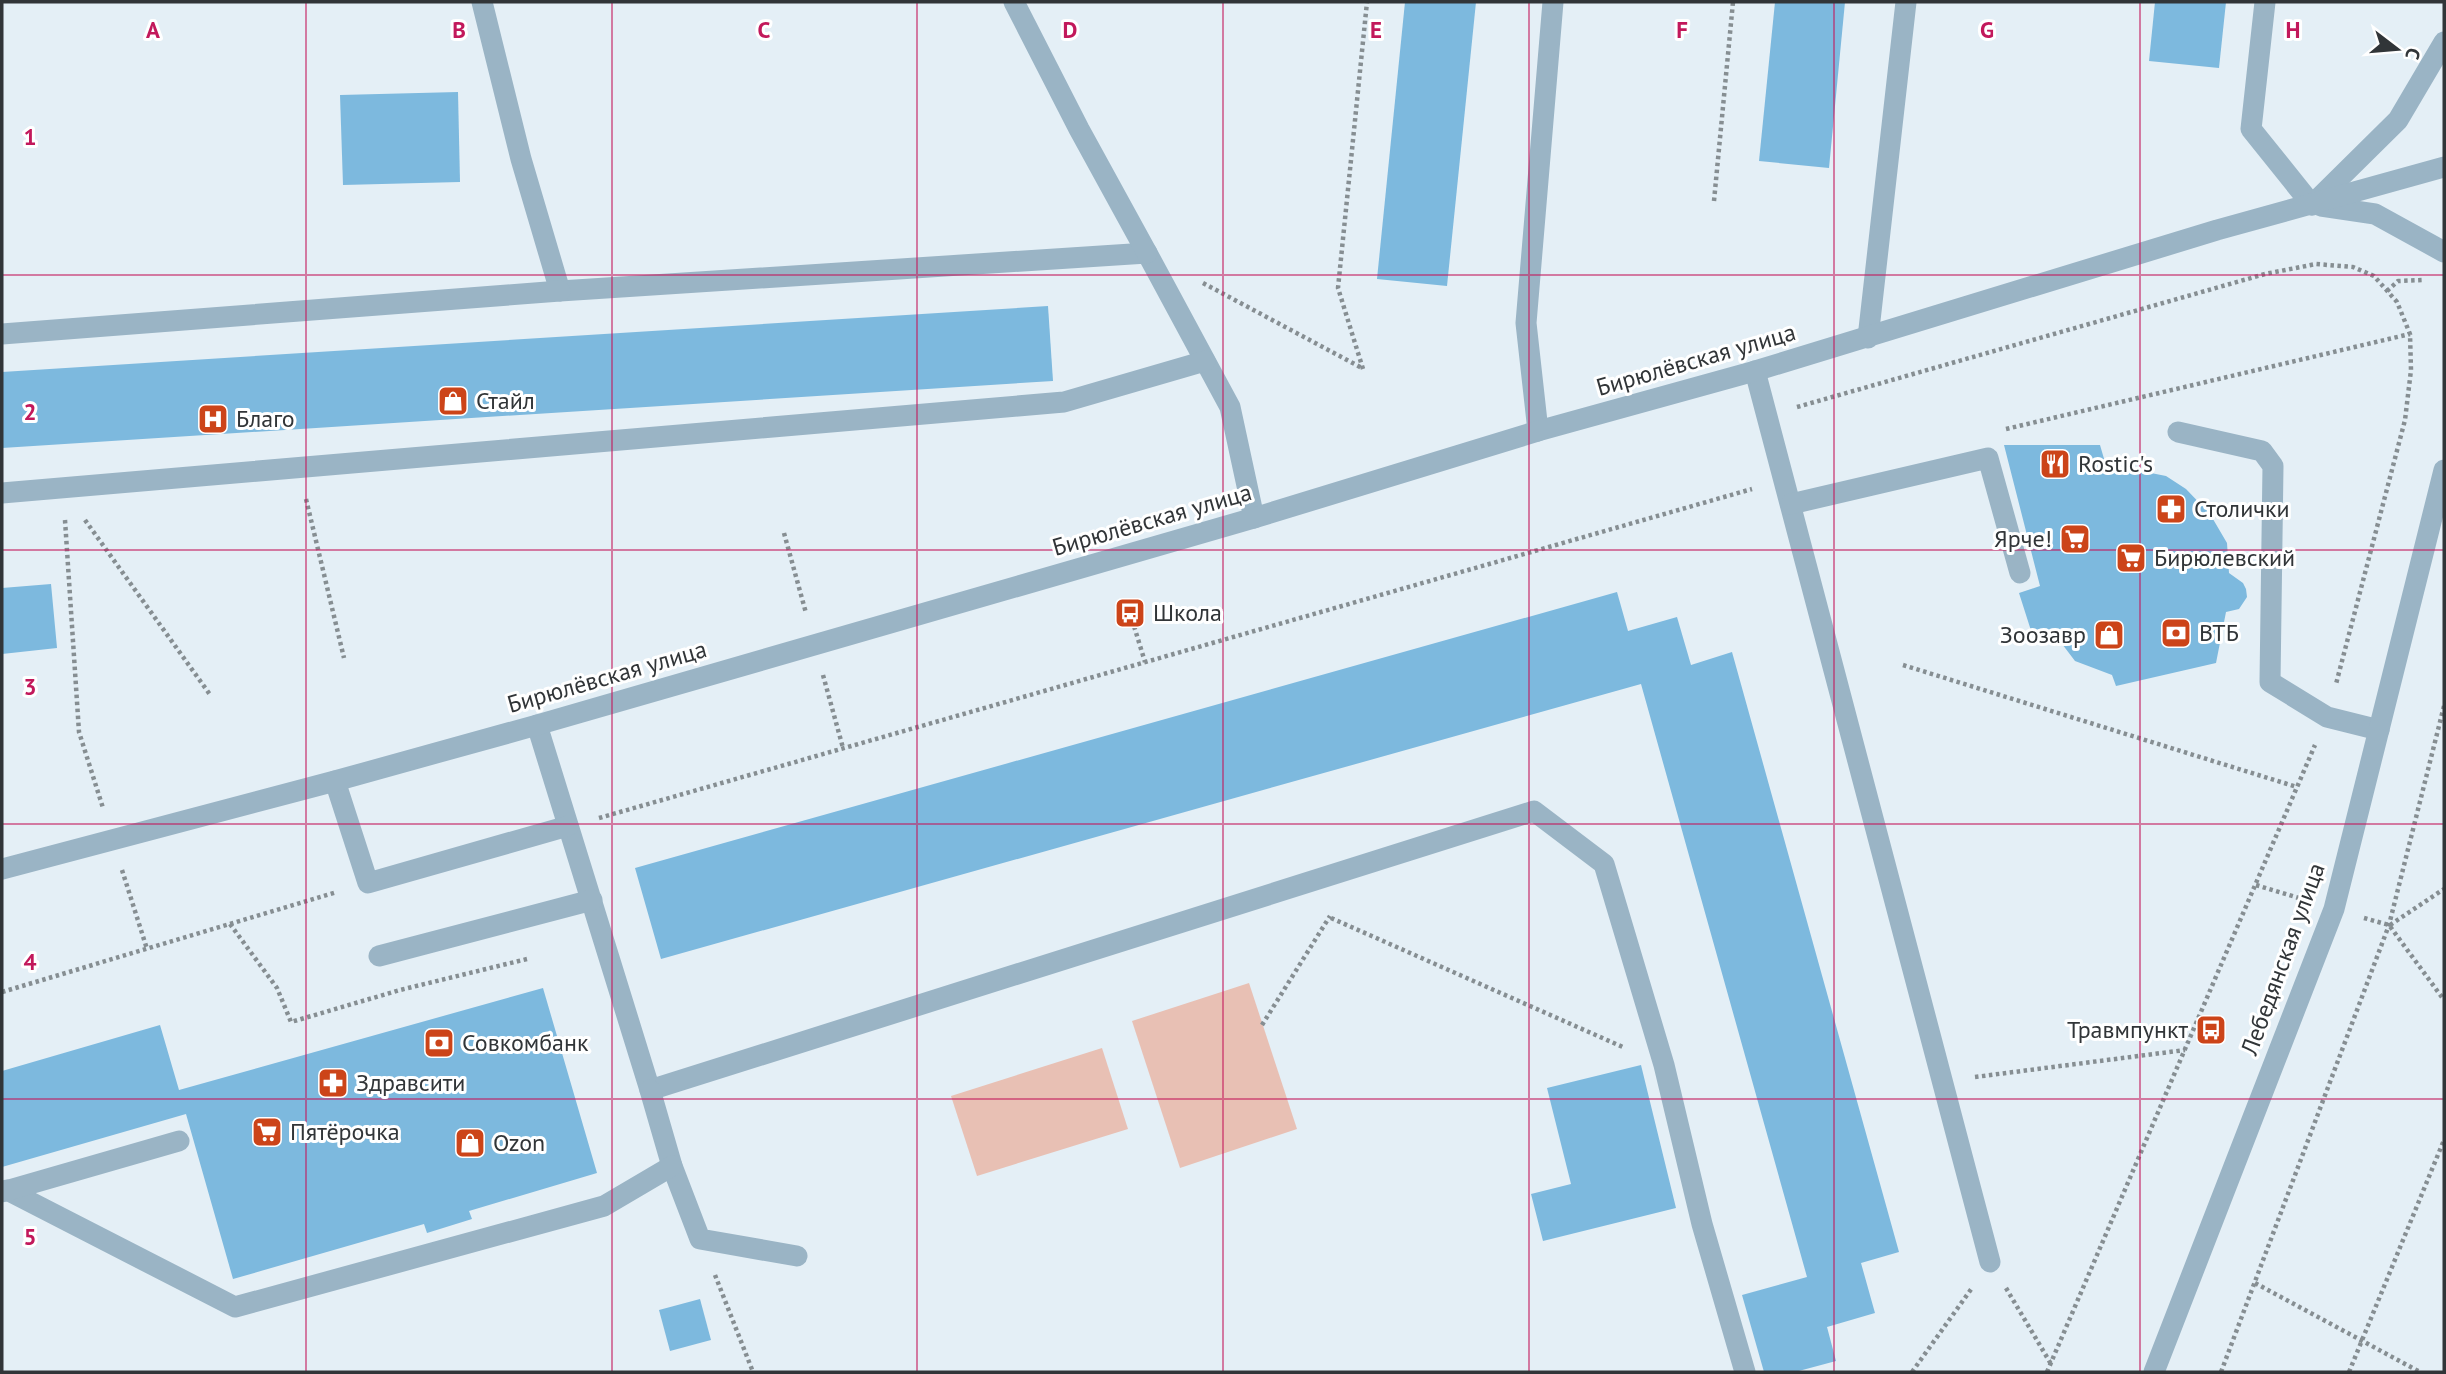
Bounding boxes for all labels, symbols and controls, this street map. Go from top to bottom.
north arrow [2362,14,2432,84]
text: A [146,15,160,44]
text: B [452,15,466,44]
text: C [758,15,771,44]
text: D [1063,15,1077,44]
text: E [1370,15,1382,44]
text: F [1676,15,1688,44]
text: G [1980,15,1994,44]
text: H [2286,15,2300,44]
text: С [2400,45,2426,62]
text: 1 [23,122,37,151]
street label: Бирюлёвская улица [1593,316,1799,403]
shop icon: Стайл [436,384,470,418]
place label: Стайл [476,385,535,416]
text: 2 [23,397,37,426]
hospital icon: Благо [196,402,230,436]
place label: Благо [236,403,295,434]
restaurant icon: Rostic's [2038,447,2072,481]
place label: Rostic's [2078,448,2153,479]
street label: Бирюлёвская улица [1049,476,1255,563]
pharmacy icon: Столички [2154,492,2188,526]
place label: Столички [2194,493,2290,524]
supermarket icon: Ярче! [2058,522,2092,556]
place label: Ярче! [1994,523,2052,554]
supermarket icon: Бирюлевский [2114,541,2148,575]
place label: Бирюлевский [2154,542,2295,573]
bus stop icon: Школа [1113,596,1147,630]
place label: Школа [1153,597,1222,628]
bank icon: ВТБ [2159,616,2193,650]
place label: ВТБ [2199,617,2239,648]
shop icon: Зоозавр [2092,618,2126,652]
place label: Зоозавр [2000,619,2086,650]
street label: Бирюлёвская улица [504,633,710,720]
text: 3 [23,672,37,701]
street label: Лебедянская улица [2233,859,2332,1060]
text: 4 [23,947,37,976]
bus stop icon: Травмпункт [2194,1013,2228,1047]
place label: Травмпункт [2067,1014,2188,1045]
bank icon: Совкомбанк [422,1026,456,1060]
place label: Совкомбанк [462,1027,589,1058]
pharmacy icon: Здравсити [316,1066,350,1100]
place label: Здравсити [356,1067,465,1098]
supermarket icon: Пятёрочка [250,1115,284,1149]
place label: Пятёрочка [290,1116,400,1147]
shop icon: Ozon [453,1126,487,1160]
place label: Ozon [493,1127,545,1158]
text: 5 [23,1222,37,1251]

